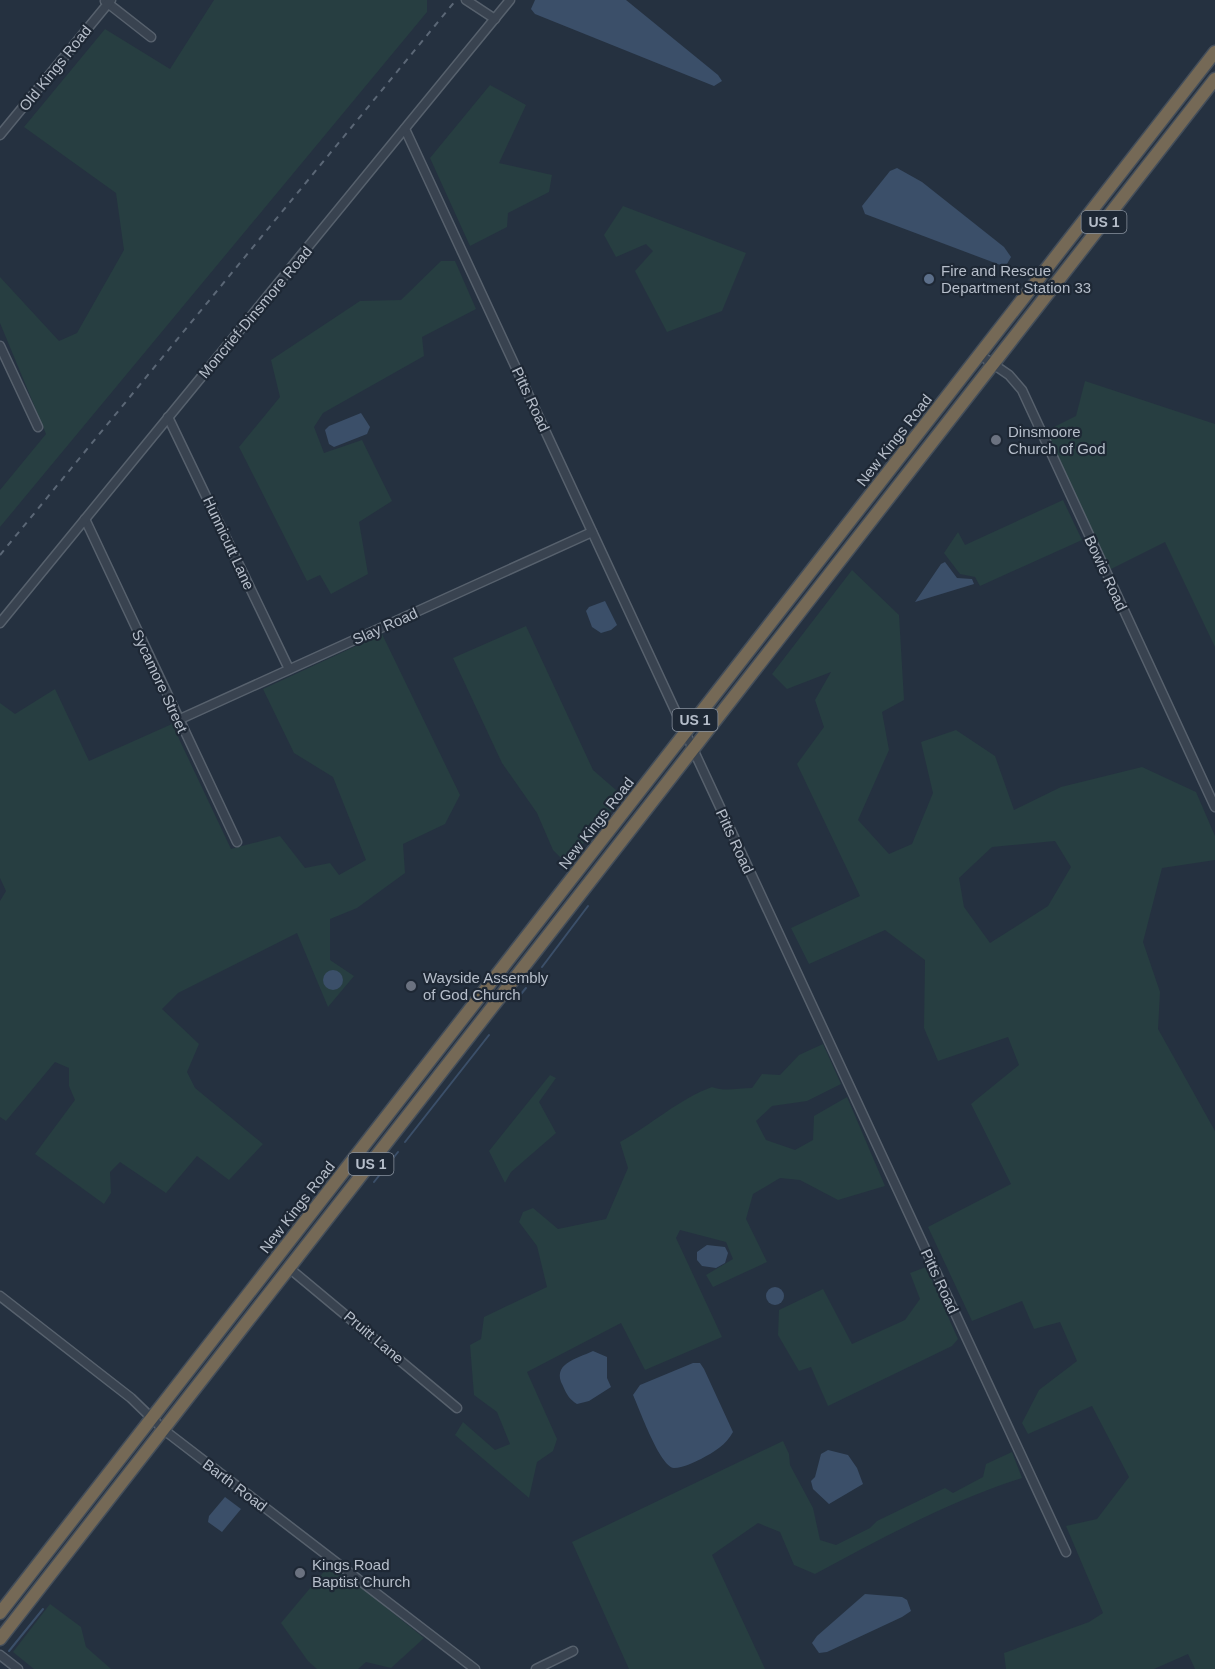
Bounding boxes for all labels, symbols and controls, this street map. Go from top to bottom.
street label: Old Kings Road [15,22,95,114]
road number: US 1 [1082,211,1126,233]
street label: Moncrief-Dinsmore Road [195,243,315,381]
place label: Fire and Rescue Department Station 33 [941,262,1091,296]
marker: Fire and Rescue Department Station 33 [922,272,936,286]
street label: Pitts Road [509,364,553,434]
street label: New Kings Road [853,391,935,489]
place label: Dinsmoore Church of God [1008,423,1106,457]
marker: Dinsmoore Church of God [989,433,1003,447]
street label: Hunnicutt Lane [200,494,258,592]
street label: Bowie Road [1081,533,1131,613]
street label: Slay Road [350,604,420,648]
street label: Sycamore Street [129,627,192,736]
road number: US 1 [672,709,718,731]
street label: New Kings Road [555,774,637,872]
street label: Pitts Road [713,806,757,876]
place label: Wayside Assembly of God Church [423,969,549,1003]
marker: Wayside Assembly of God Church [404,979,418,993]
road number: US 1 [348,1153,394,1175]
street label: New Kings Road [256,1158,338,1256]
street label: Pitts Road [918,1246,962,1316]
street label: Pruitt Lane [341,1307,407,1367]
street label: Barth Road [200,1455,270,1515]
place label: Kings Road Baptist Church [312,1556,410,1590]
marker: Kings Road Baptist Church [293,1566,307,1580]

